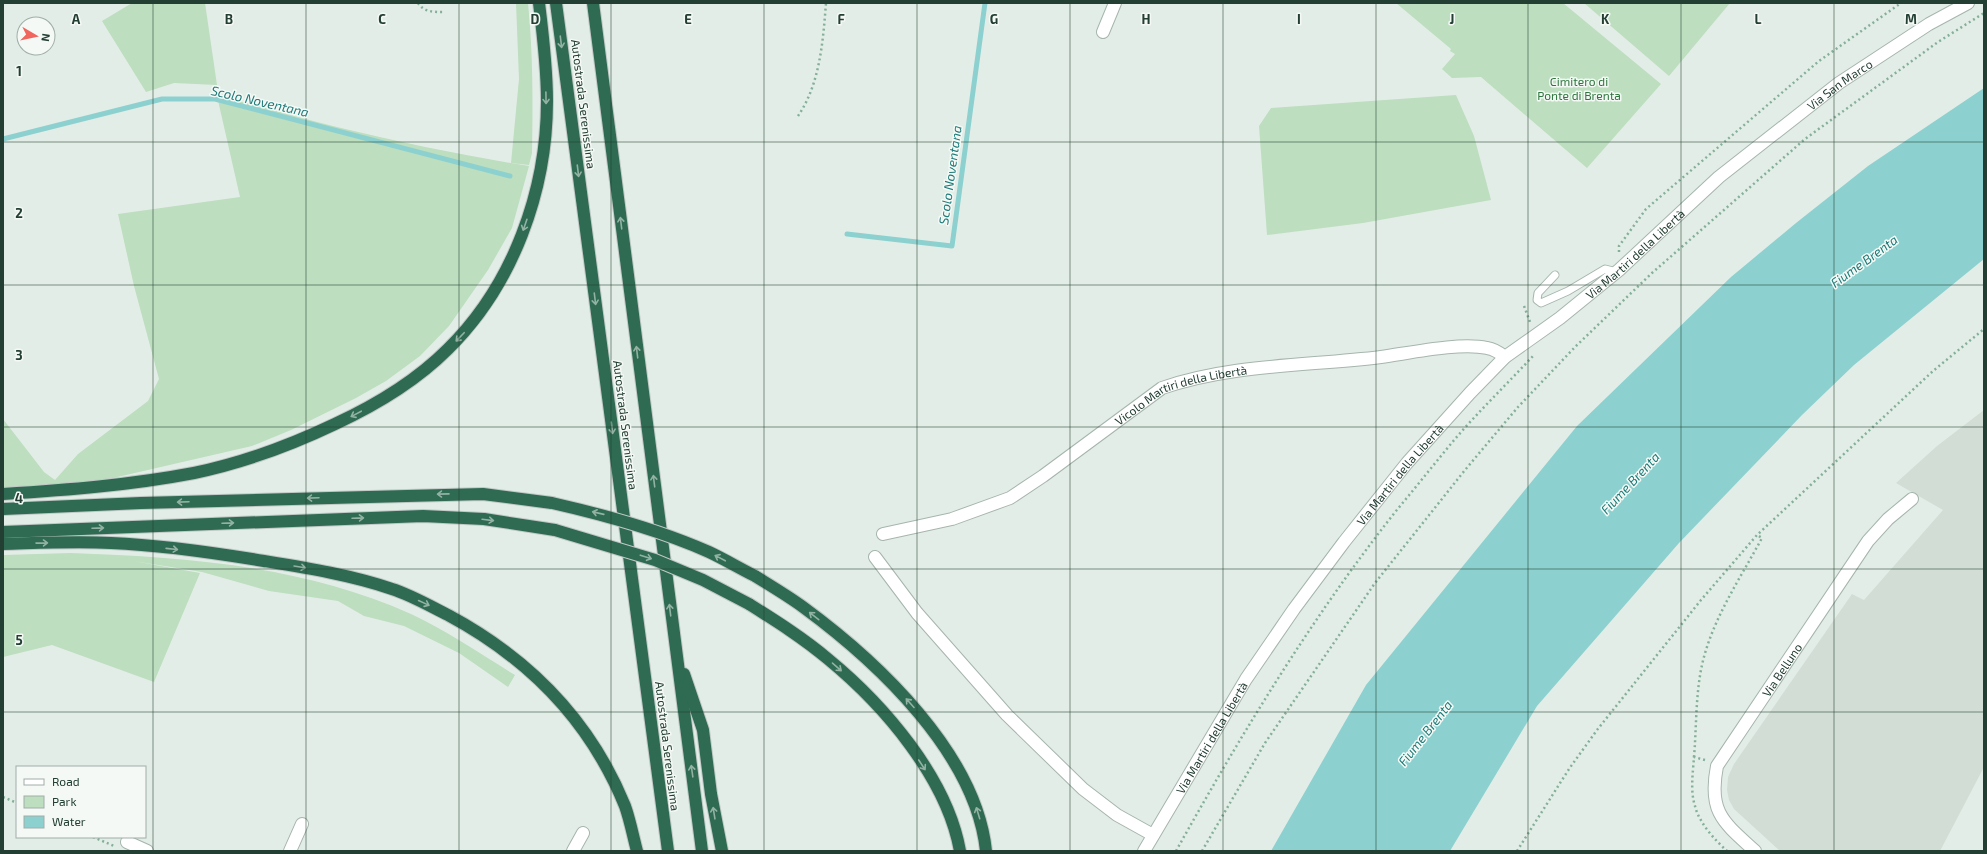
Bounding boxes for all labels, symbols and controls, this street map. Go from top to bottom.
text: A [72,11,81,27]
text: B [225,11,233,27]
text: C [378,11,386,27]
text: D [531,11,540,27]
text: E [684,11,692,27]
text: F [837,11,845,27]
text: G [990,11,998,27]
text: H [1142,11,1151,27]
text: I [1297,11,1301,27]
text: J [1450,11,1454,27]
text: K [1601,11,1610,27]
text: L [1755,11,1762,27]
text: M [1905,11,1917,27]
north arrow [16,16,56,56]
text: N [39,33,53,43]
one-way arrow [557,35,565,48]
street label: Autostrada Serenissima [569,38,599,170]
street label: Via San Marco [1804,56,1875,112]
text: 1 [16,63,22,79]
park label: Cimitero di Ponte di Brenta [1537,74,1621,102]
water label: Scolo Noventana [210,82,310,120]
one-way arrow [543,91,550,104]
water label: Scolo Noventana [935,124,965,226]
one-way arrow [574,164,582,177]
text: 2 [15,205,23,221]
street label: Via Martiri della Libertà [1583,206,1687,301]
one-way arrow [617,217,625,230]
one-way arrow [521,219,529,231]
water label: Fiume Brenta [1827,231,1901,291]
one-way arrow [591,293,599,306]
one-way arrow [456,331,465,341]
one-way arrow [634,346,641,359]
text: 3 [15,347,23,363]
street label: Autostrada Serenissima [611,359,641,491]
street label: Vicolo Martiri della Libertà [1112,362,1248,428]
one-way arrow [350,410,362,418]
one-way arrow [608,421,616,434]
street label: Via Martiri della Libertà [1353,421,1446,528]
water label: Fiume Brenta [1597,449,1663,517]
one-way arrow [650,474,658,487]
text: 4 [15,490,23,506]
one-way arrow [437,490,450,498]
one-way arrow [307,494,320,501]
one-way arrow [177,498,190,505]
one-way arrow [592,509,605,517]
one-way arrow [351,515,364,522]
one-way arrow [481,516,494,524]
one-way arrow [221,520,234,527]
one-way arrow [91,524,104,532]
one-way arrow [35,539,48,547]
one-way arrow [165,545,178,553]
one-way arrow [640,554,653,561]
one-way arrow [714,554,726,561]
one-way arrow [293,563,306,571]
one-way arrow [418,600,430,607]
one-way arrow [666,603,674,616]
one-way arrow [809,611,820,620]
text: 5 [15,632,23,648]
street label: Via Belluno [1759,640,1805,699]
one-way arrow [832,662,843,671]
street label: Via Martiri della Libertà [1173,679,1250,796]
street label: Autostrada Serenissima [653,680,683,812]
water label: Fiume Brenta [1394,697,1456,769]
one-way arrow [905,698,914,709]
one-way arrow [918,759,926,770]
one-way arrow [688,765,696,778]
legend [16,766,146,838]
text: Road [52,774,80,788]
text: Park [52,794,77,808]
one-way arrow [710,807,718,820]
one-way arrow [974,807,981,820]
text: Water [52,814,86,828]

